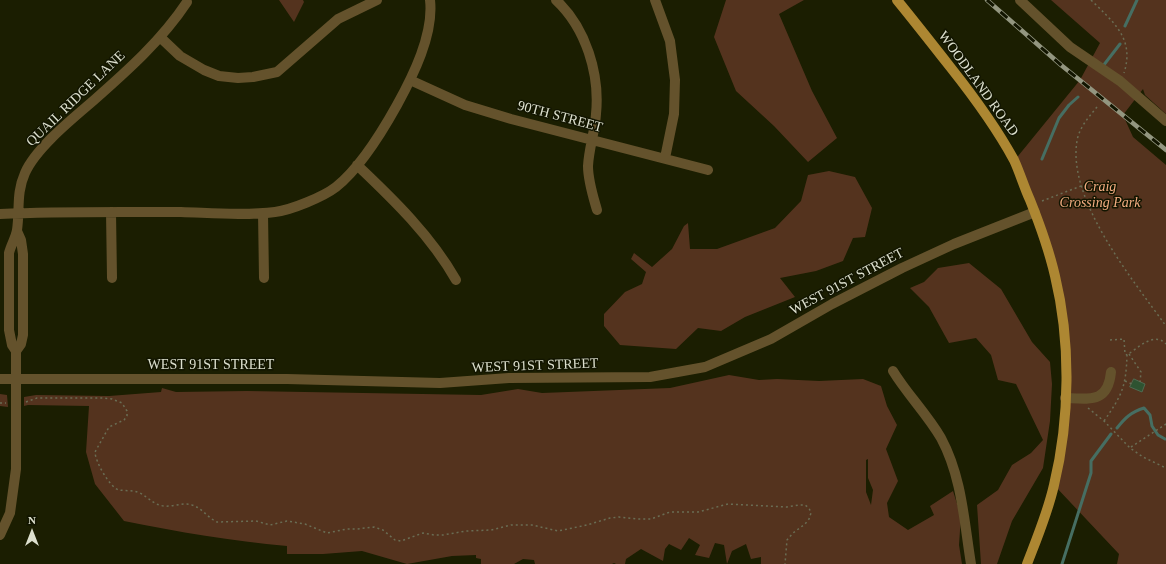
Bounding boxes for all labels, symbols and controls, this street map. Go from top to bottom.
street label: WOODLAND ROAD [934,28,1022,140]
street label: QUAIL RIDGE LANE [23,48,129,150]
street label: 90TH STREET [516,98,604,136]
park label: Craig Crossing Park [1060,179,1140,212]
street label: WEST 91ST STREET [787,245,907,319]
street label: WEST 91ST STREET [471,355,599,377]
street label: WEST 91ST STREET [148,357,274,373]
north arrow [12,512,52,552]
text: N [28,514,36,526]

